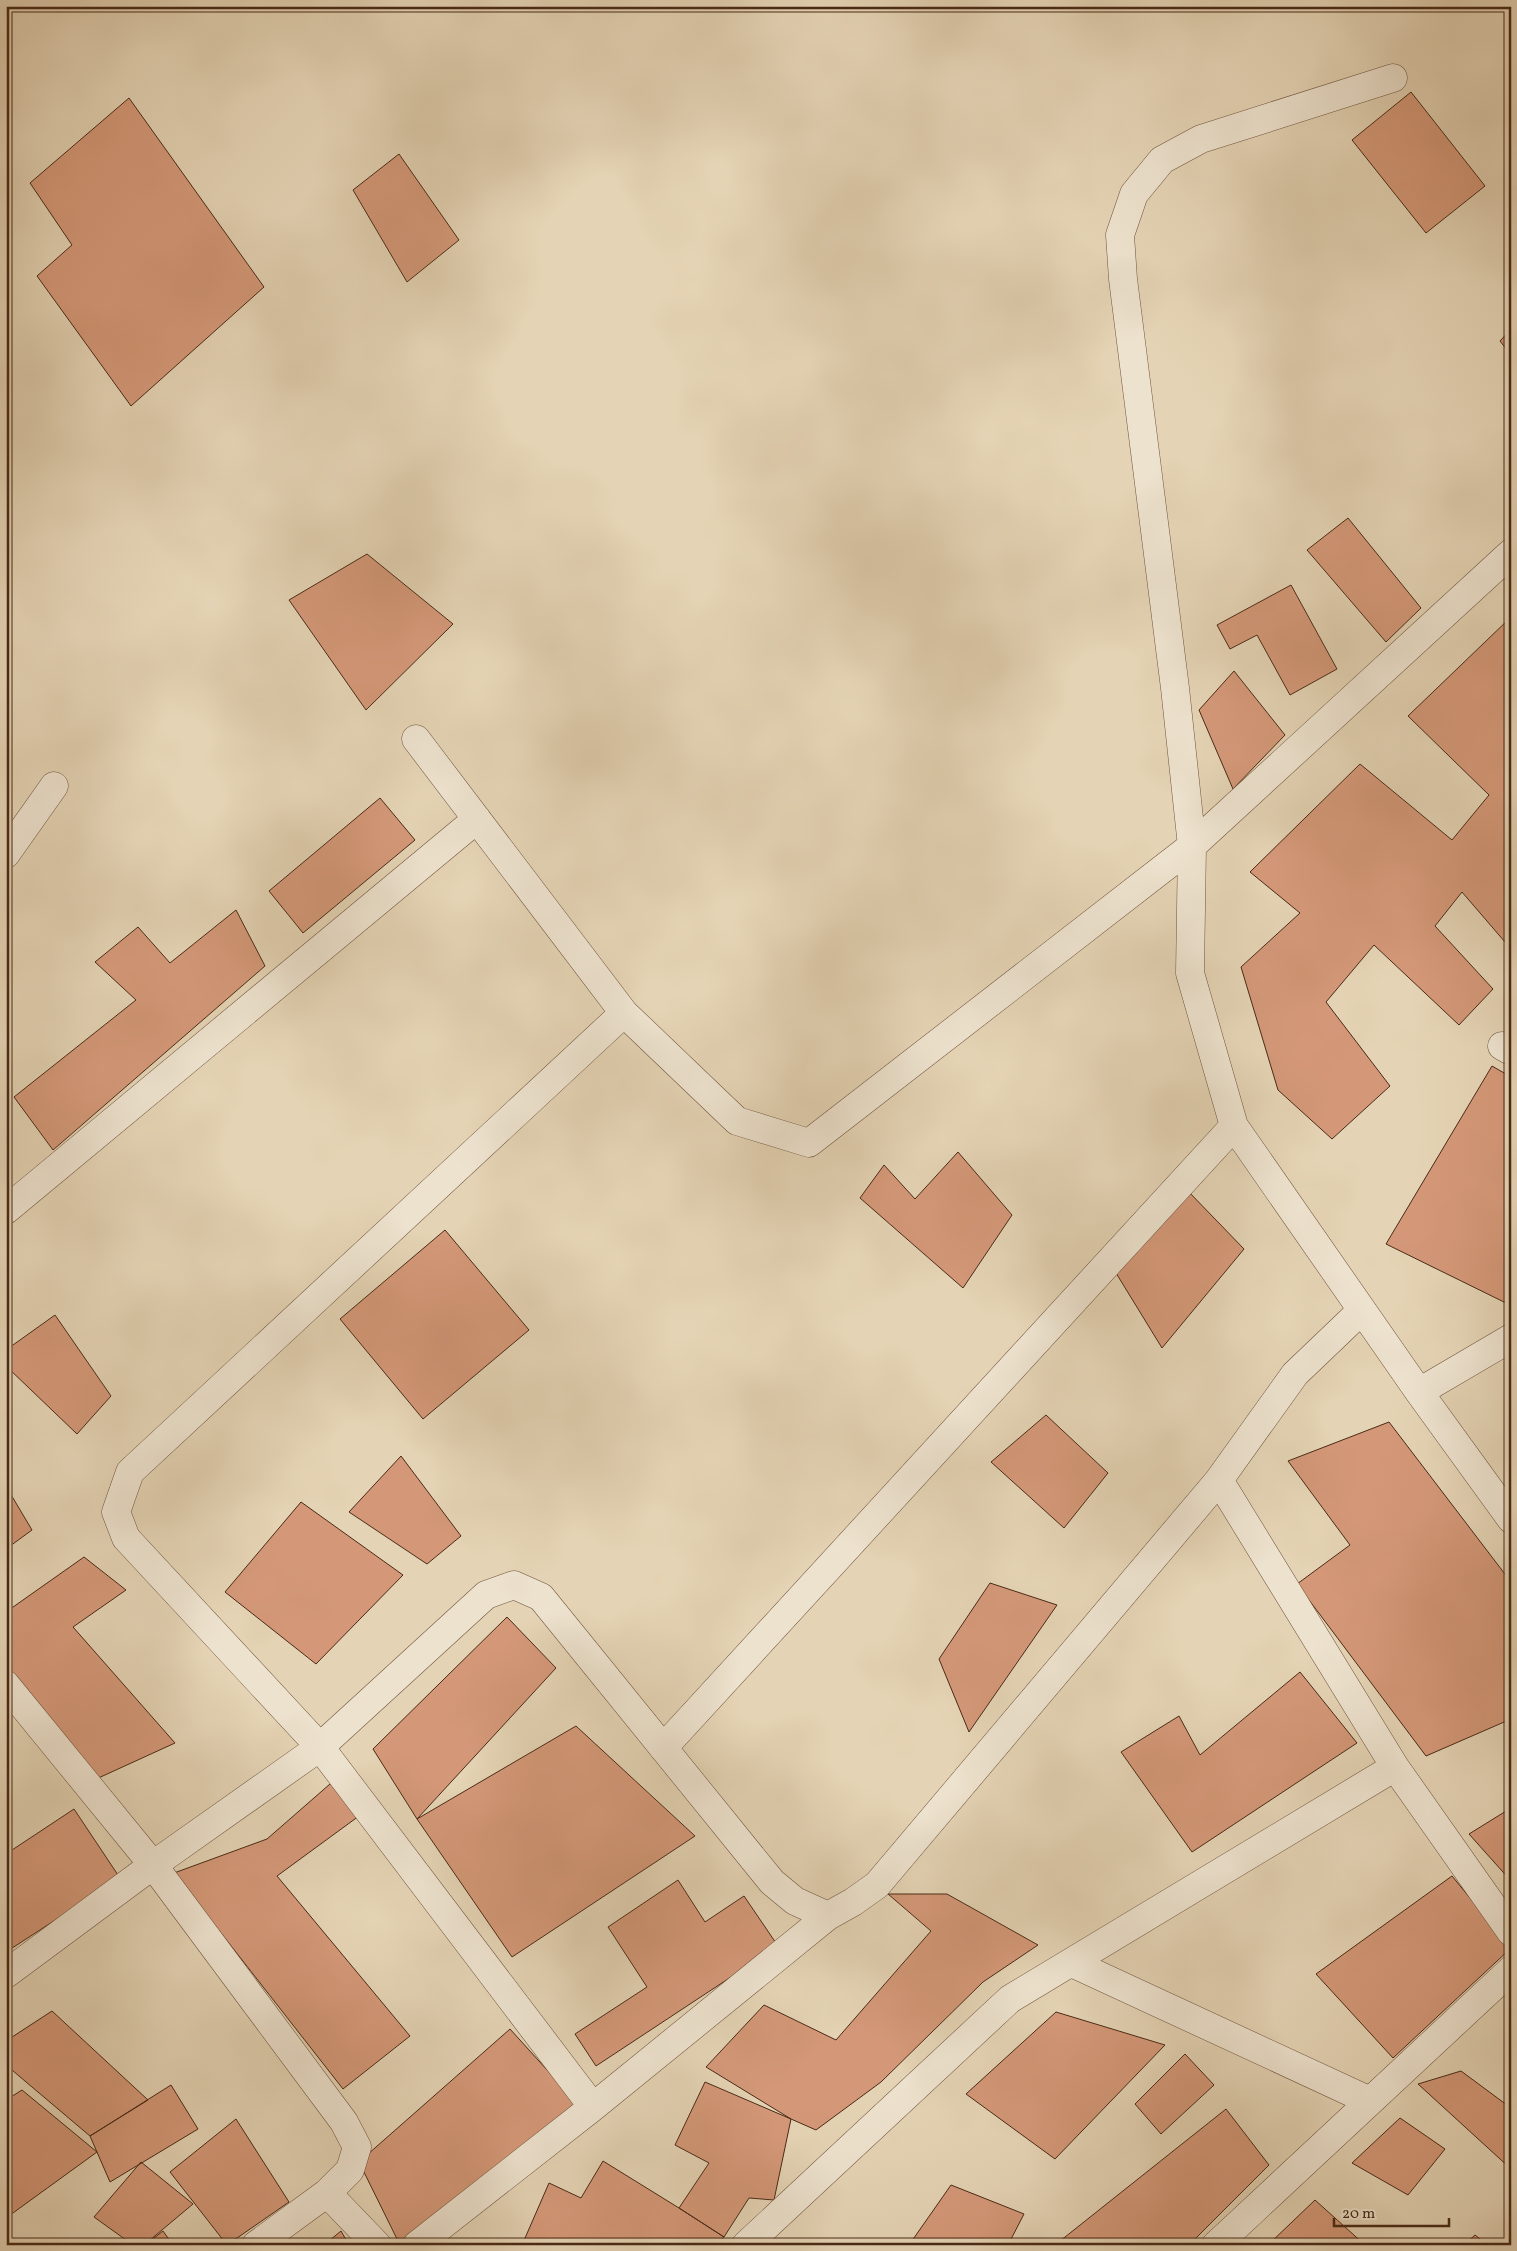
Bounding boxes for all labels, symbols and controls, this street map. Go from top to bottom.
scale bar [1334,2196,1450,2228]
text: 20 m [1342,2204,1375,2225]

